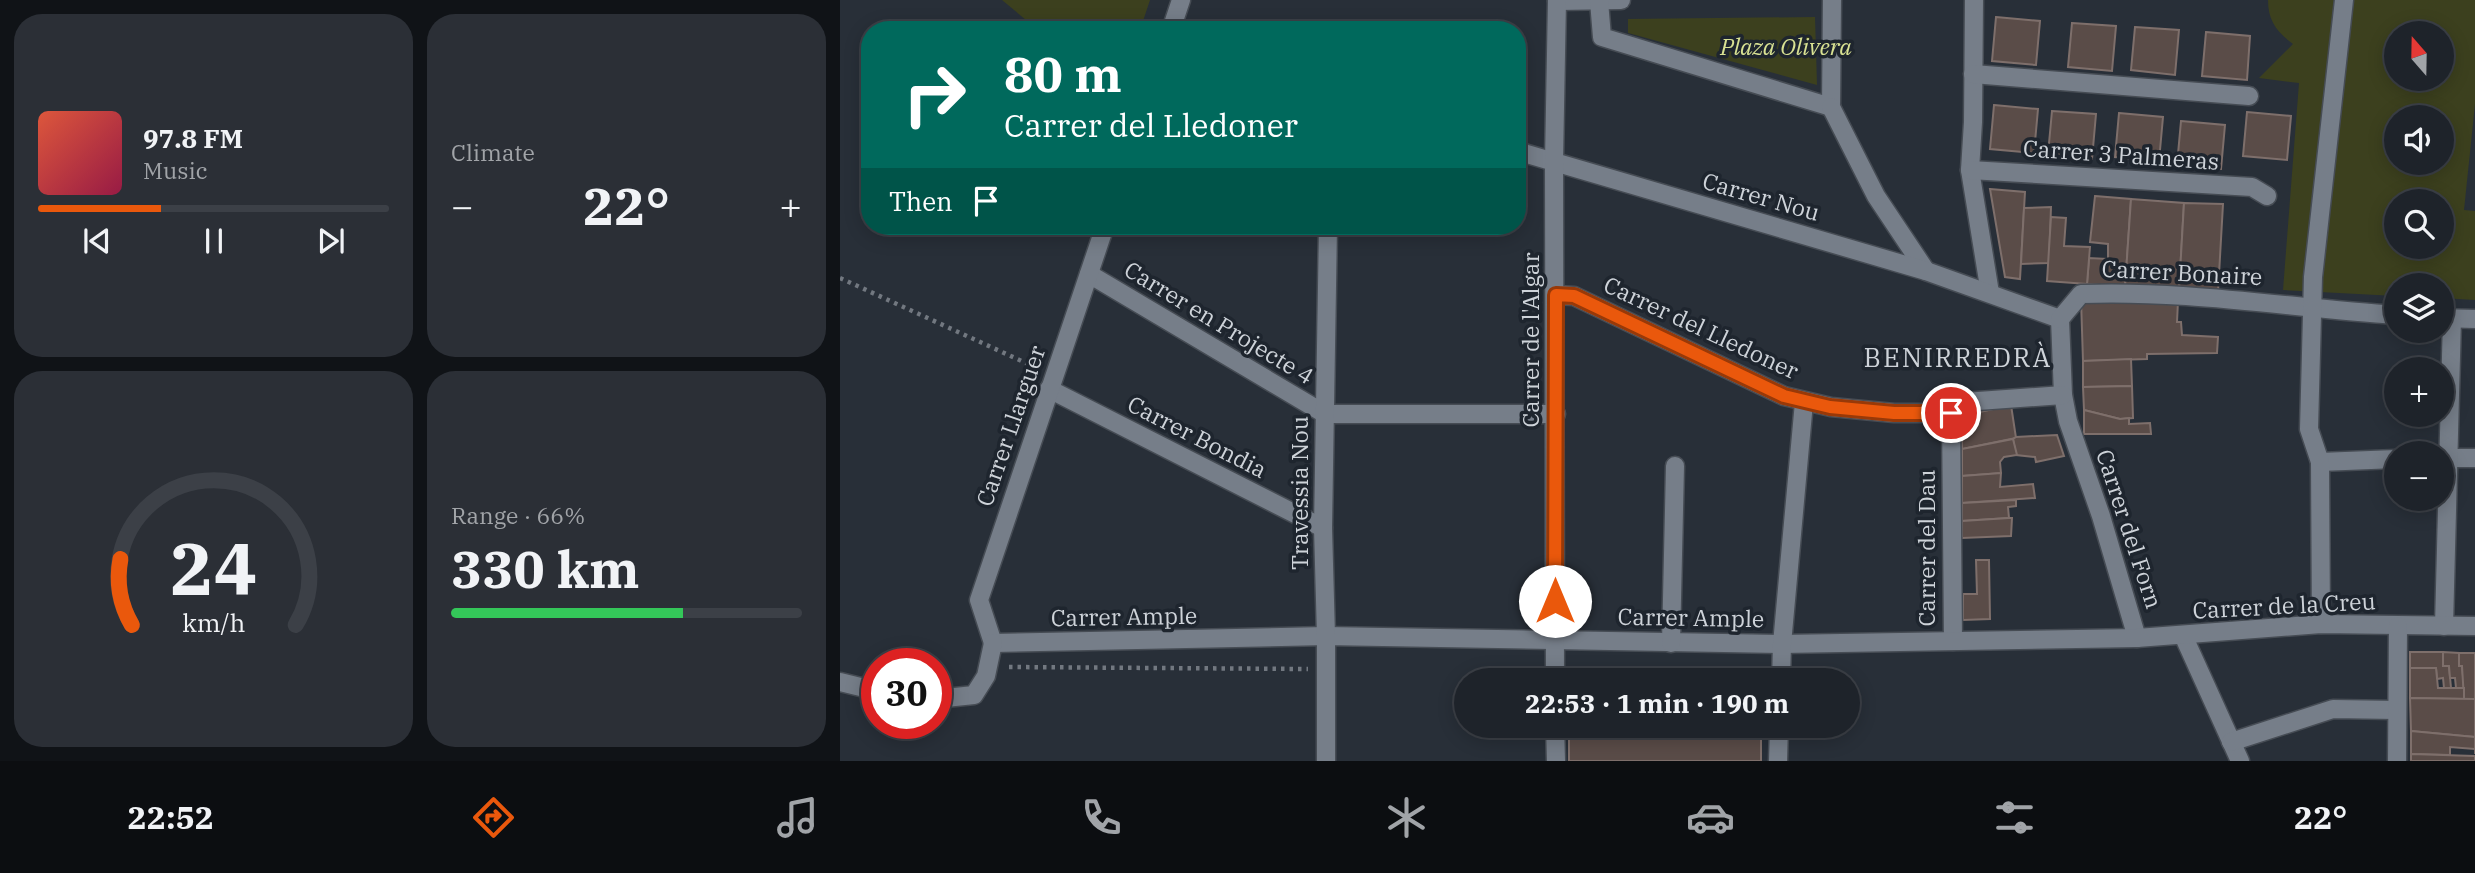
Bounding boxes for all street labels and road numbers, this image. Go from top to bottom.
street label: Carrer 3 Palmeras [2022,132,2220,176]
street label: Carrer Nou [1699,165,1823,227]
street label: Carrer de l'Algar [1515,252,1545,428]
street label: Carrer Bonaire [2101,253,2263,291]
street label: Carrer en Projecte 4 [1119,254,1320,391]
street label: Carrer del Lledoner [1599,269,1804,385]
street label: Carrer Llarguer [969,341,1052,510]
street label: Carrer Bondia [1123,388,1272,484]
street label: Travessia Nou [1284,416,1314,570]
street label: Carrer del Forn [2090,445,2170,612]
street label: Carrer del Dau [1911,470,1941,626]
street label: Carrer de la Creu [2192,585,2376,625]
street label: Carrer Ample [1050,600,1197,632]
street label: Carrer Ample [1618,601,1765,633]

